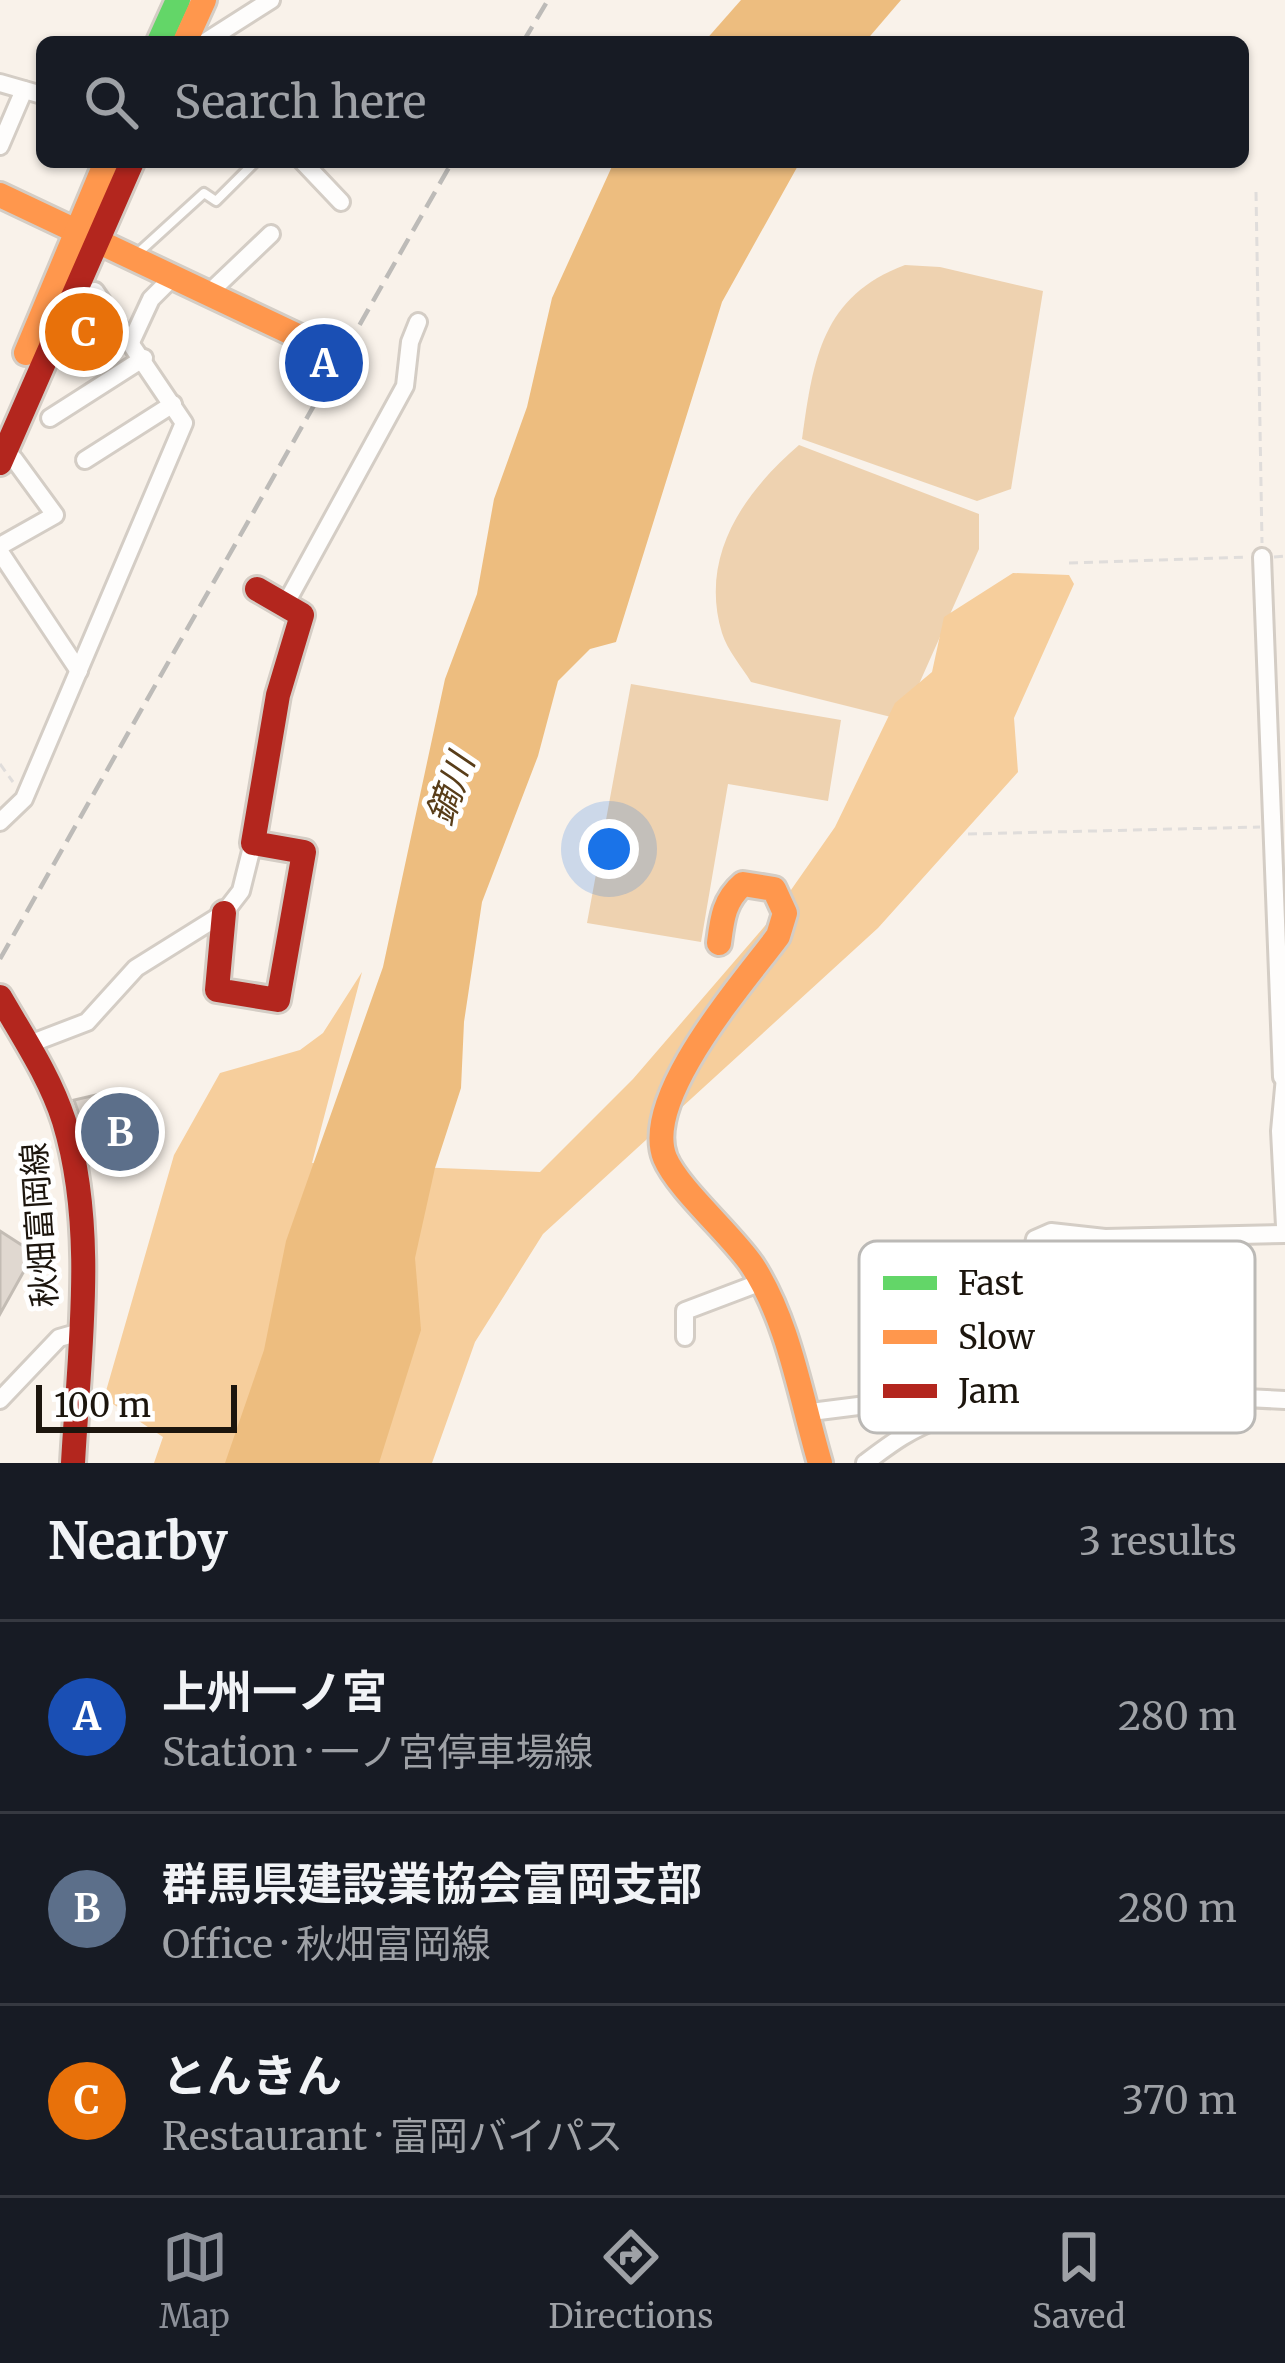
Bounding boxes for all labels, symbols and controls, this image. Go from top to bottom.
search box [36,36,1249,168]
icon: search [78,69,144,135]
text: Search here [174,74,426,130]
pin: C [45,287,123,377]
pin: A [285,318,363,408]
water label: 鏑川 [417,744,485,831]
your location [579,819,639,879]
pin: B [81,1087,159,1177]
street label: 秋畑富岡線 [13,1141,66,1309]
legend [859,1241,1255,1433]
text: Fast [958,1263,1024,1304]
text: Slow [958,1317,1036,1358]
text: Jam [957,1371,1020,1412]
scale bar [36,1379,237,1432]
text: 100 m [54,1385,151,1426]
text: Nearby [48,1509,228,1573]
text: 3 results [1079,1517,1237,1566]
text: 上州一ノ宮 [162,1664,387,1720]
text: A [73,1692,101,1741]
text: 280 m [1118,1692,1237,1741]
text: Station · 一ノ宮停車場線 [162,1728,593,1777]
text: 群馬県建設業協会富岡支部 [162,1856,702,1912]
text: B [73,1884,101,1933]
text: 280 m [1118,1884,1237,1933]
text: Office · 秋畑富岡線 [162,1920,491,1969]
text: とんきん [162,2048,342,2104]
text: C [74,2076,100,2125]
text: 370 m [1122,2076,1237,2125]
text: Restaurant · 富岡バイパス [162,2112,623,2161]
tab: Map [159,2224,230,2337]
tab: Directions [548,2224,713,2337]
tab: Saved [1032,2224,1126,2337]

